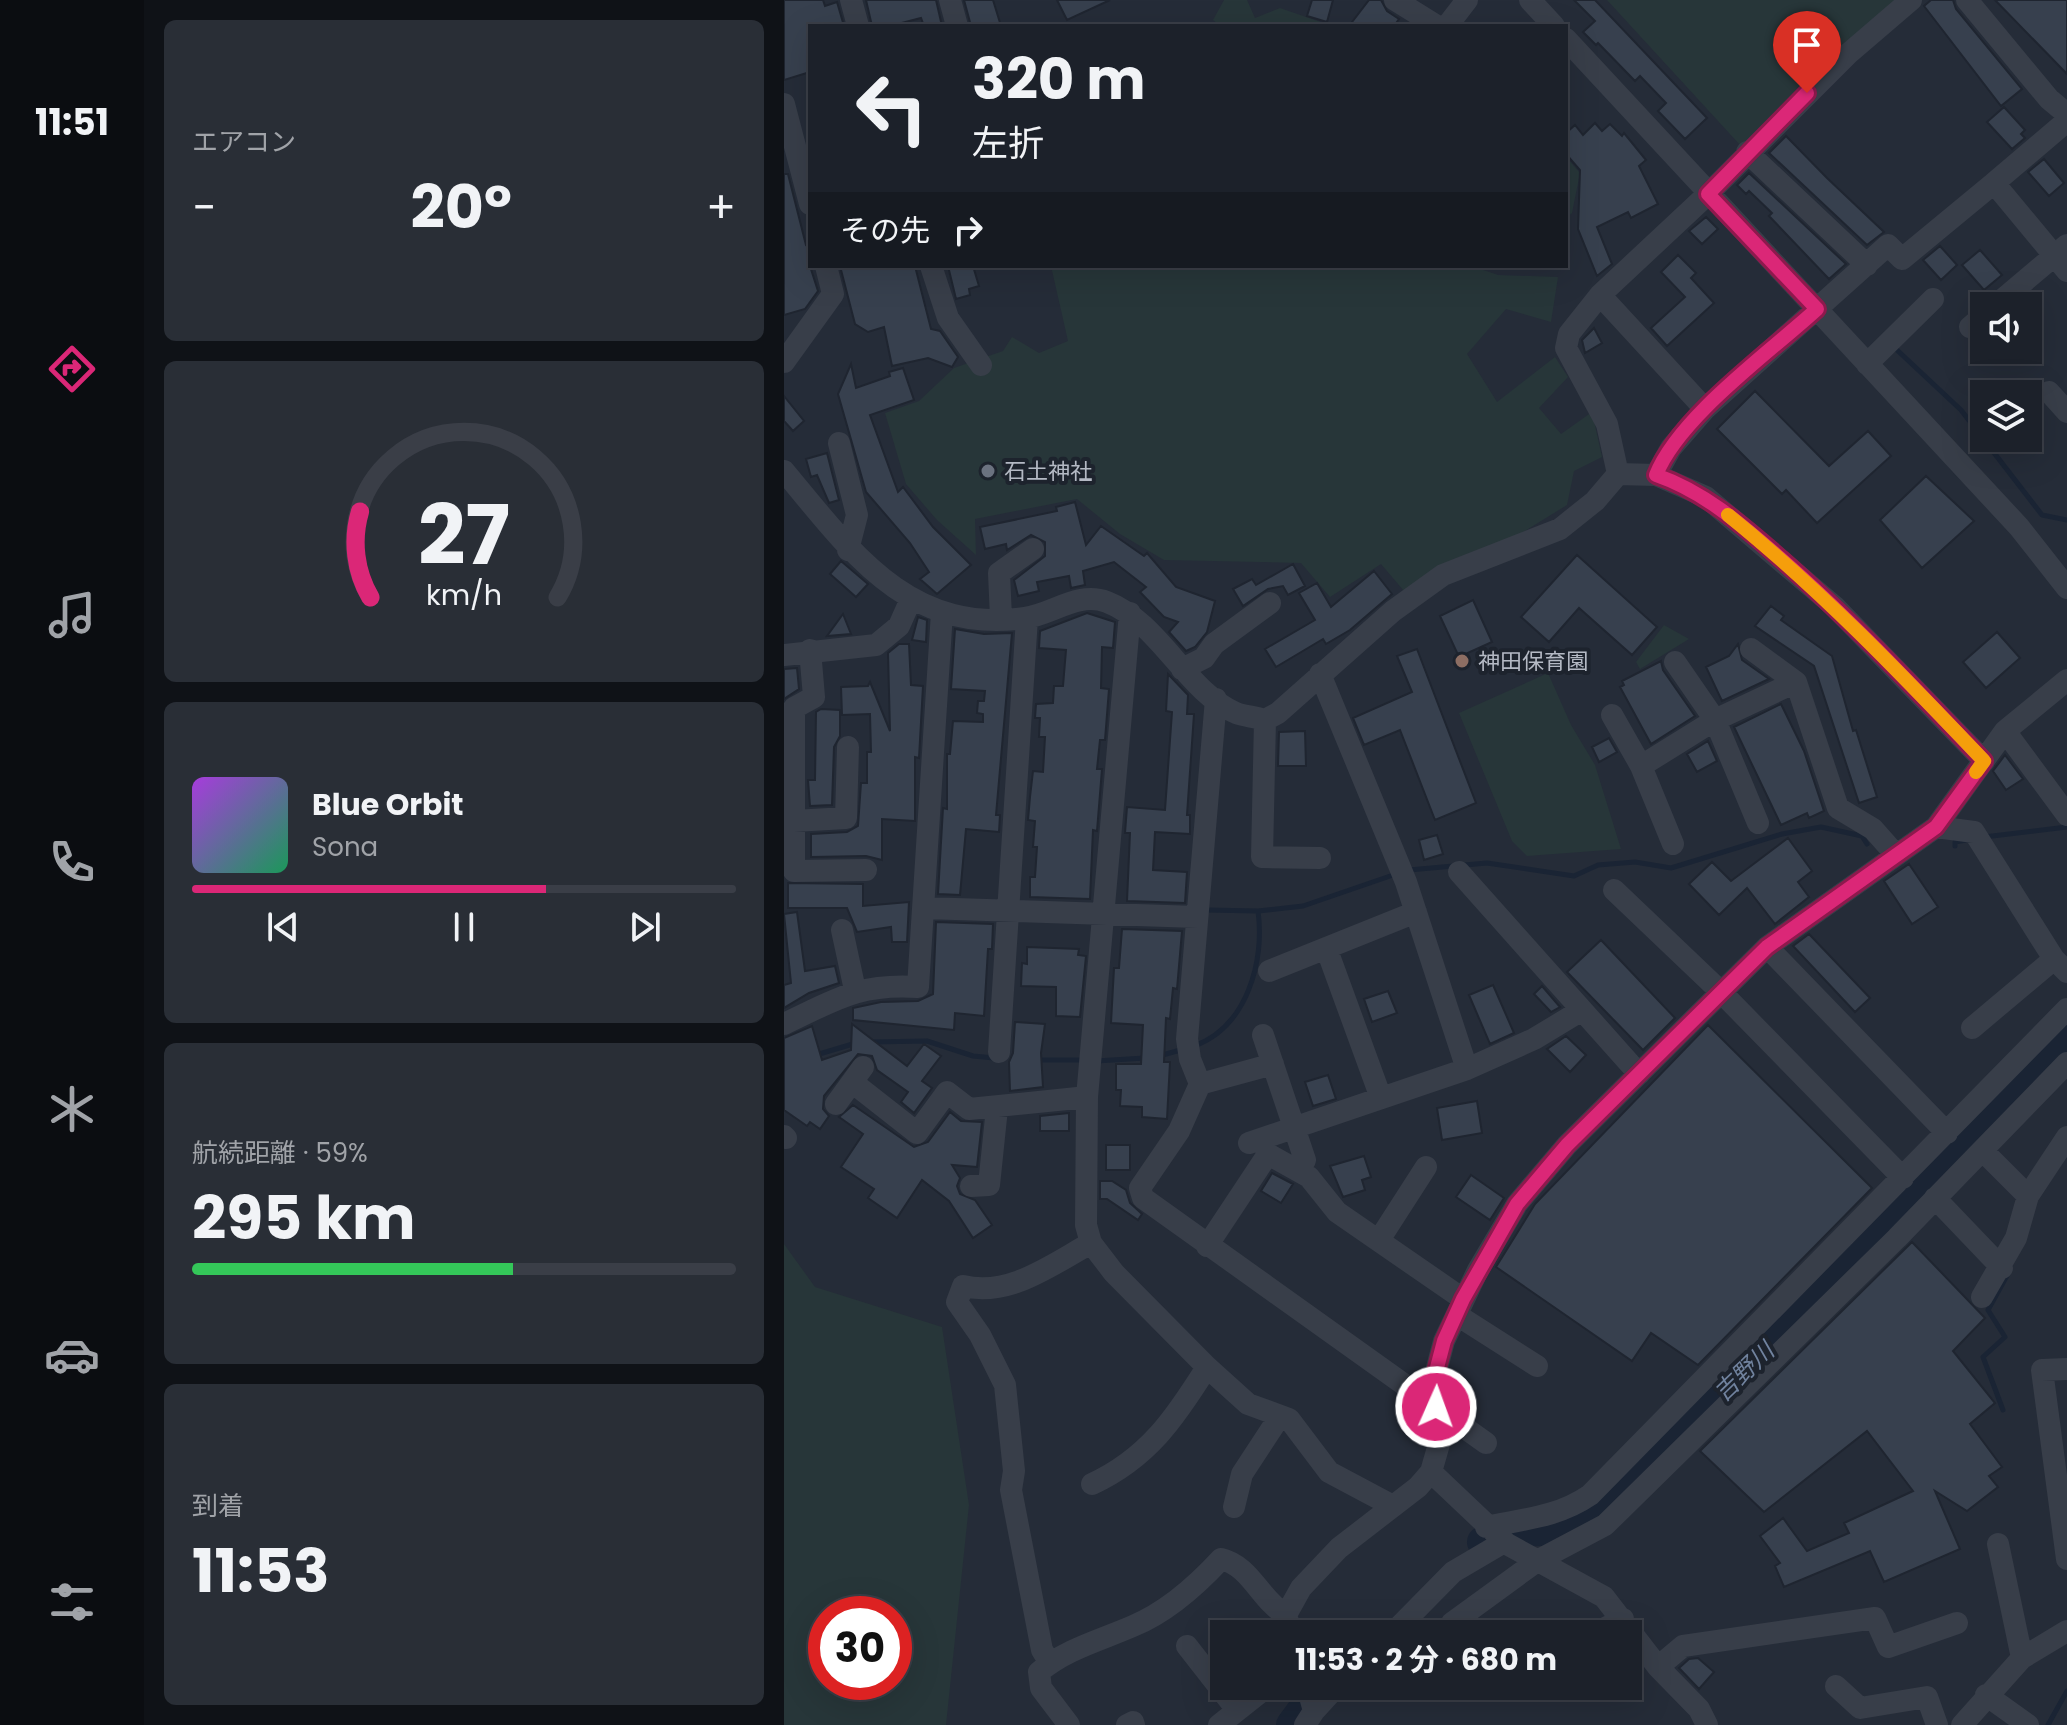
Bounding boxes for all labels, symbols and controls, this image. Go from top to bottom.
pin [1773,11,1841,93]
icon: arrive [1785,23,1829,67]
text: 320 m [972,40,1146,119]
icon: left [840,56,944,160]
text: 11:51 [35,97,109,148]
text: 左折 [972,118,1044,169]
text: エアコン [192,124,296,160]
text: 20° [411,165,512,249]
text: − [192,177,216,238]
text: + [706,177,736,238]
icon: right [946,208,990,252]
text: その先 [840,209,930,252]
map controls [1970,292,2042,452]
button: sound [1970,292,2042,364]
icon: directions [44,341,100,397]
button: layers [1970,380,2042,452]
place label: 石土神社 [1004,456,1092,487]
marker: 石土神社 [979,462,997,480]
text: 27 [418,476,510,592]
text: km/h [426,575,502,615]
icon: music [44,587,100,643]
place label: 神田保育園 [1478,646,1588,677]
marker: 神田保育園 [1453,652,1471,670]
text: Blue Orbit [312,783,464,826]
text: Sona [312,829,378,865]
icon: phone [44,834,100,890]
icon: previous [261,905,305,949]
icon: pause [442,905,486,949]
icon: next [623,905,667,949]
icon: climate [44,1081,100,1137]
text: 航続距離 · 59% [192,1135,368,1171]
text: 295 km [192,1176,416,1260]
icon: car [44,1327,100,1383]
water label: 吉野川 [1706,1333,1783,1409]
position arrow [1394,1365,1478,1449]
text: 到着 [192,1488,244,1524]
text: 11:53 [192,1529,329,1613]
icon: filters [44,1574,100,1630]
speed limit sign: 30 [808,1596,912,1700]
text: 11:53 · 2 分 · 680 m [1295,1638,1557,1681]

